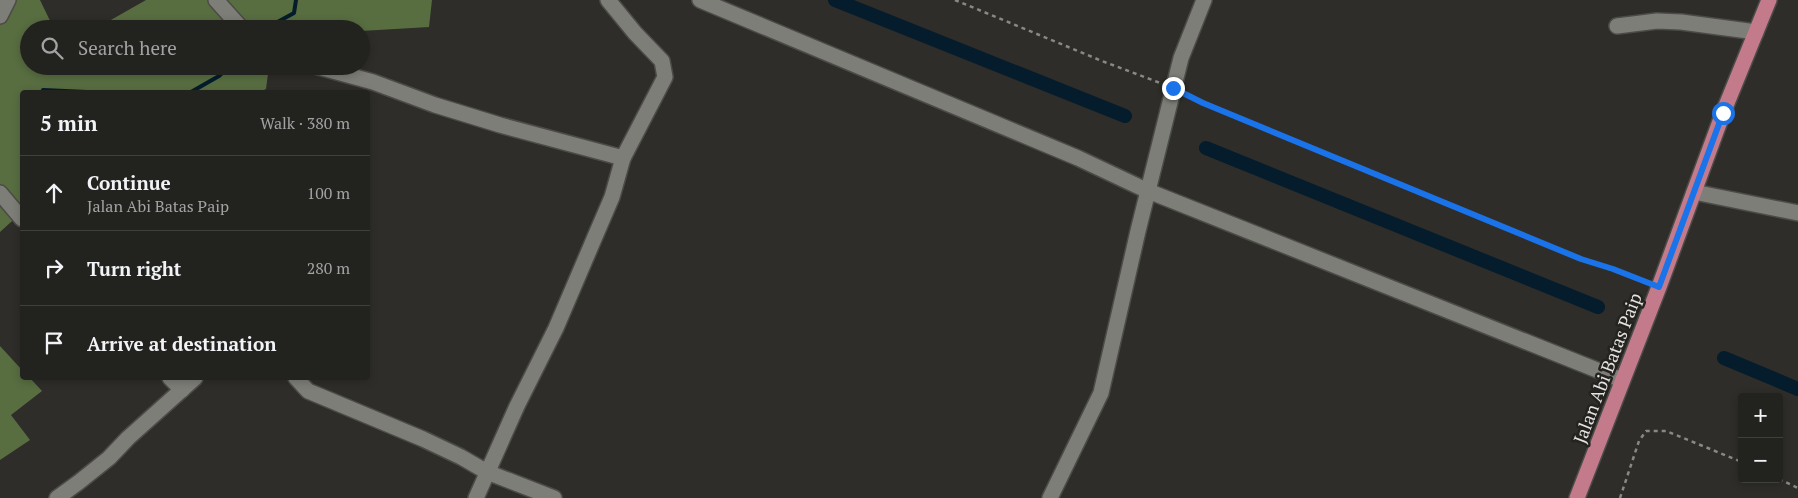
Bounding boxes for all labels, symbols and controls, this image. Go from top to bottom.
search box [20,20,370,75]
icon: search [38,34,66,62]
text: Search here [78,35,177,60]
route end [1162,77,1185,100]
route start [1712,102,1735,125]
text: 5 min [40,109,97,137]
text: Walk · 380 m [260,112,350,134]
text: Continue [87,170,171,195]
icon: ahead [40,179,68,207]
text: 100 m [307,182,350,204]
text: Jalan Abi Batas Paip [87,195,229,217]
icon: right [40,254,68,282]
text: Turn right [87,256,181,281]
text: 280 m [307,257,350,279]
street label: Jalan Abi Batas Paip [1567,289,1647,447]
icon: arrive [40,329,68,357]
text: Arrive at destination [87,331,276,356]
map controls [1738,393,1783,483]
button: + [1738,393,1783,438]
button: − [1738,438,1783,483]

